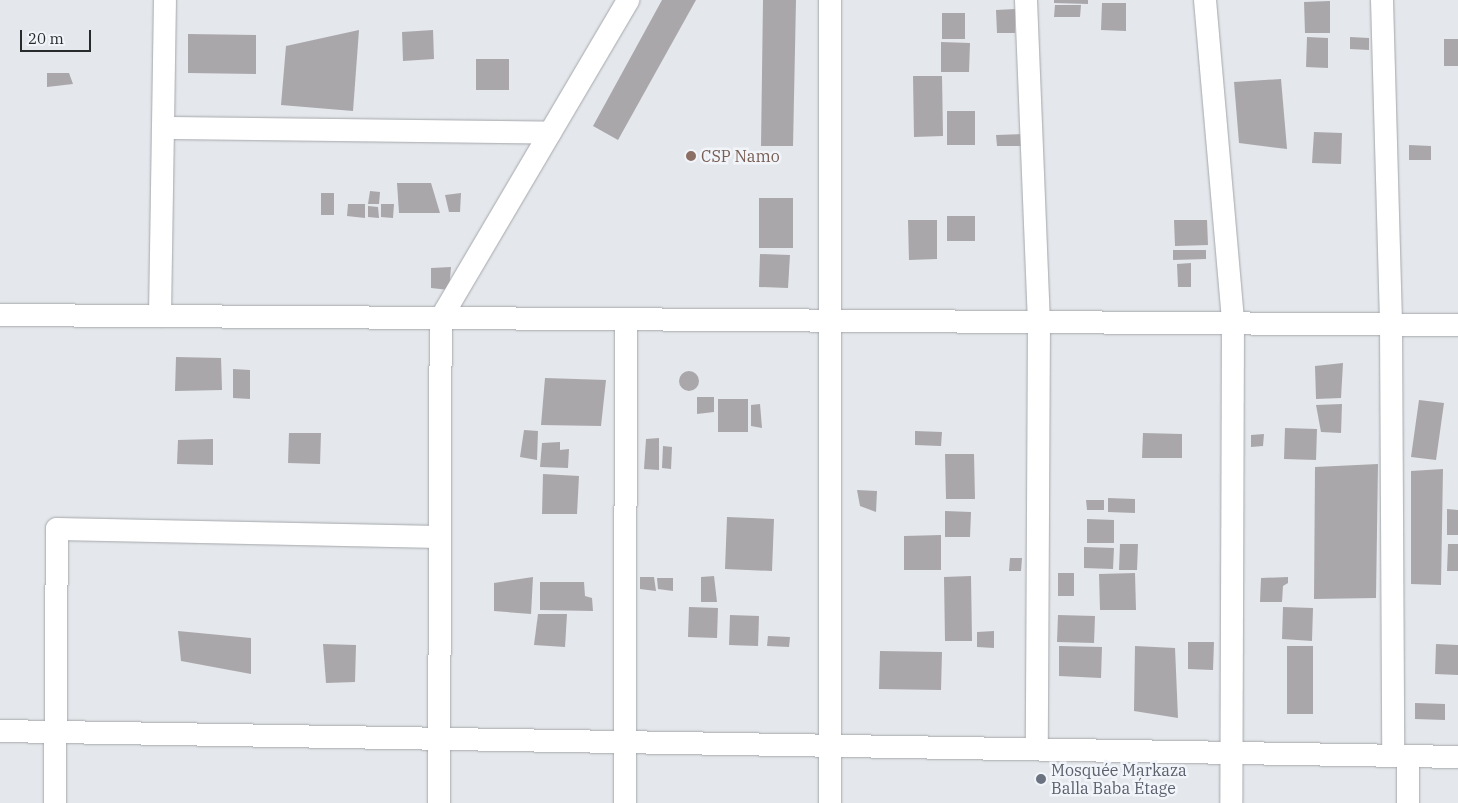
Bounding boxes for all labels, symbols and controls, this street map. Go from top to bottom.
scale bar [22,20,94,52]
text: 20 m [28,29,64,48]
place label: CSP Namo [701,146,780,166]
marker: CSP Namo [685,150,697,162]
place label: Mosquée Markaza Balla Baba Étage [1051,760,1187,798]
marker: Mosquée Markaza Balla Baba Étage [1035,773,1047,785]

